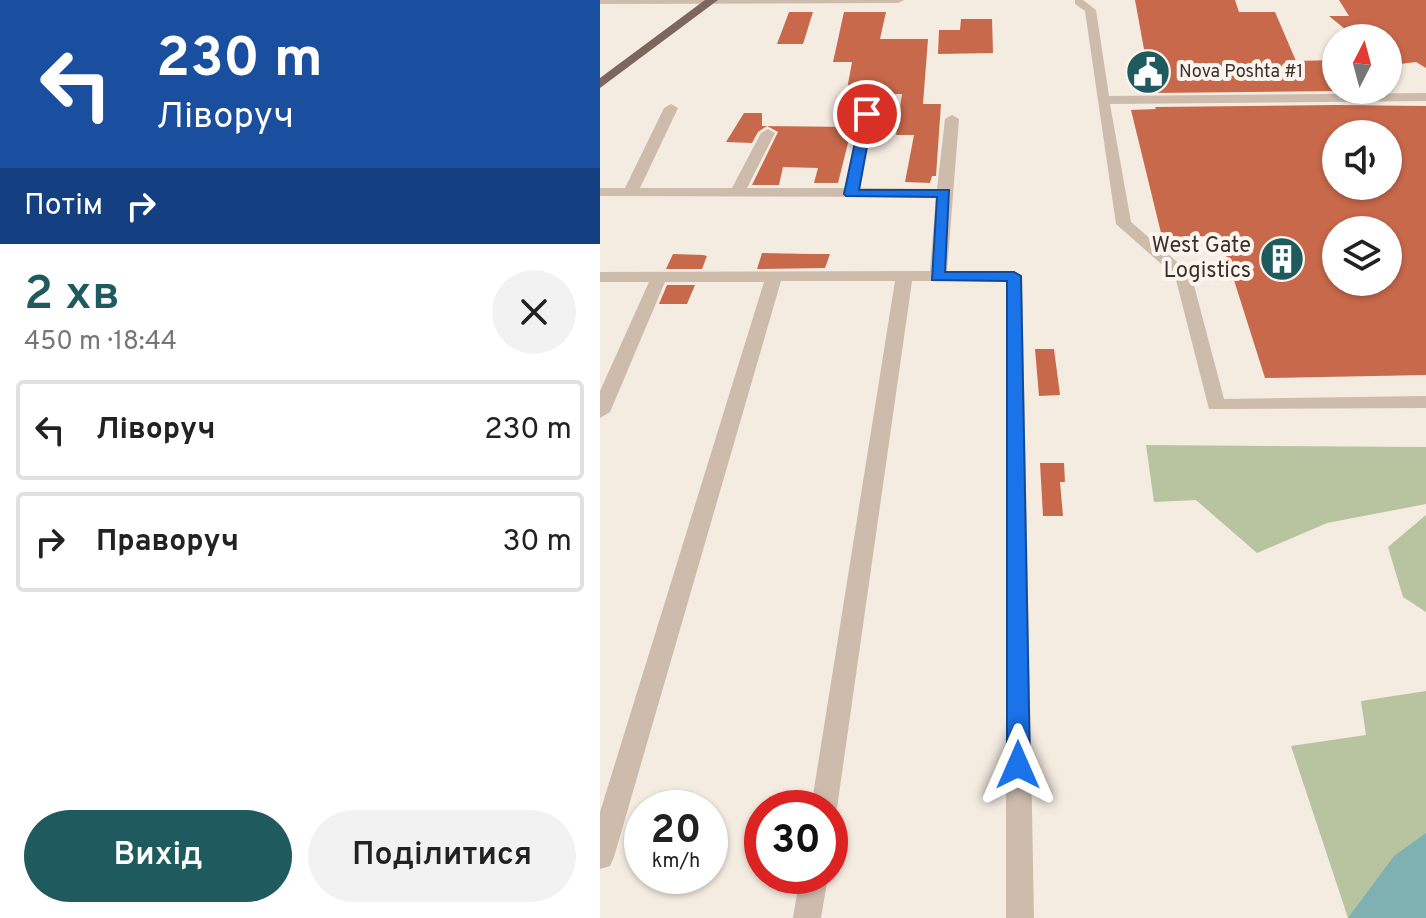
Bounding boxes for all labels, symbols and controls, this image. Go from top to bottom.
north arrow [1322,24,1402,104]
map controls [1322,24,1402,296]
text: 230 m [156,26,323,96]
icon: left [24,32,128,136]
public building icon: Nova Poshta #1 [1124,48,1172,96]
place label: Nova Poshta #1 [1179,61,1303,84]
pin [833,80,901,148]
icon: arrive [845,92,889,136]
text: Ліворуч [156,95,294,141]
button: sound [1322,120,1402,200]
icon: right [119,184,163,228]
text: Потім [24,188,103,225]
button: layers [1322,216,1402,296]
place label: West Gate Logistics [1151,233,1251,285]
building icon: West Gate Logistics [1258,235,1306,283]
text: 2 хв [24,266,120,326]
button: close [492,270,576,354]
text: 450 m · 18:44 [24,326,177,359]
icon: left [28,408,72,452]
text: Ліворуч [96,412,215,449]
text: 230 m [484,412,572,449]
icon: right [28,520,72,564]
text: Праворуч [96,524,239,561]
text: 30 m [503,524,572,561]
position arrow [976,723,1060,807]
speed limit sign: 30 [744,790,848,894]
text: 20 [651,807,701,857]
button: Вихід [24,810,292,902]
button: Поділитися [308,810,576,902]
text: km/h [652,849,700,875]

